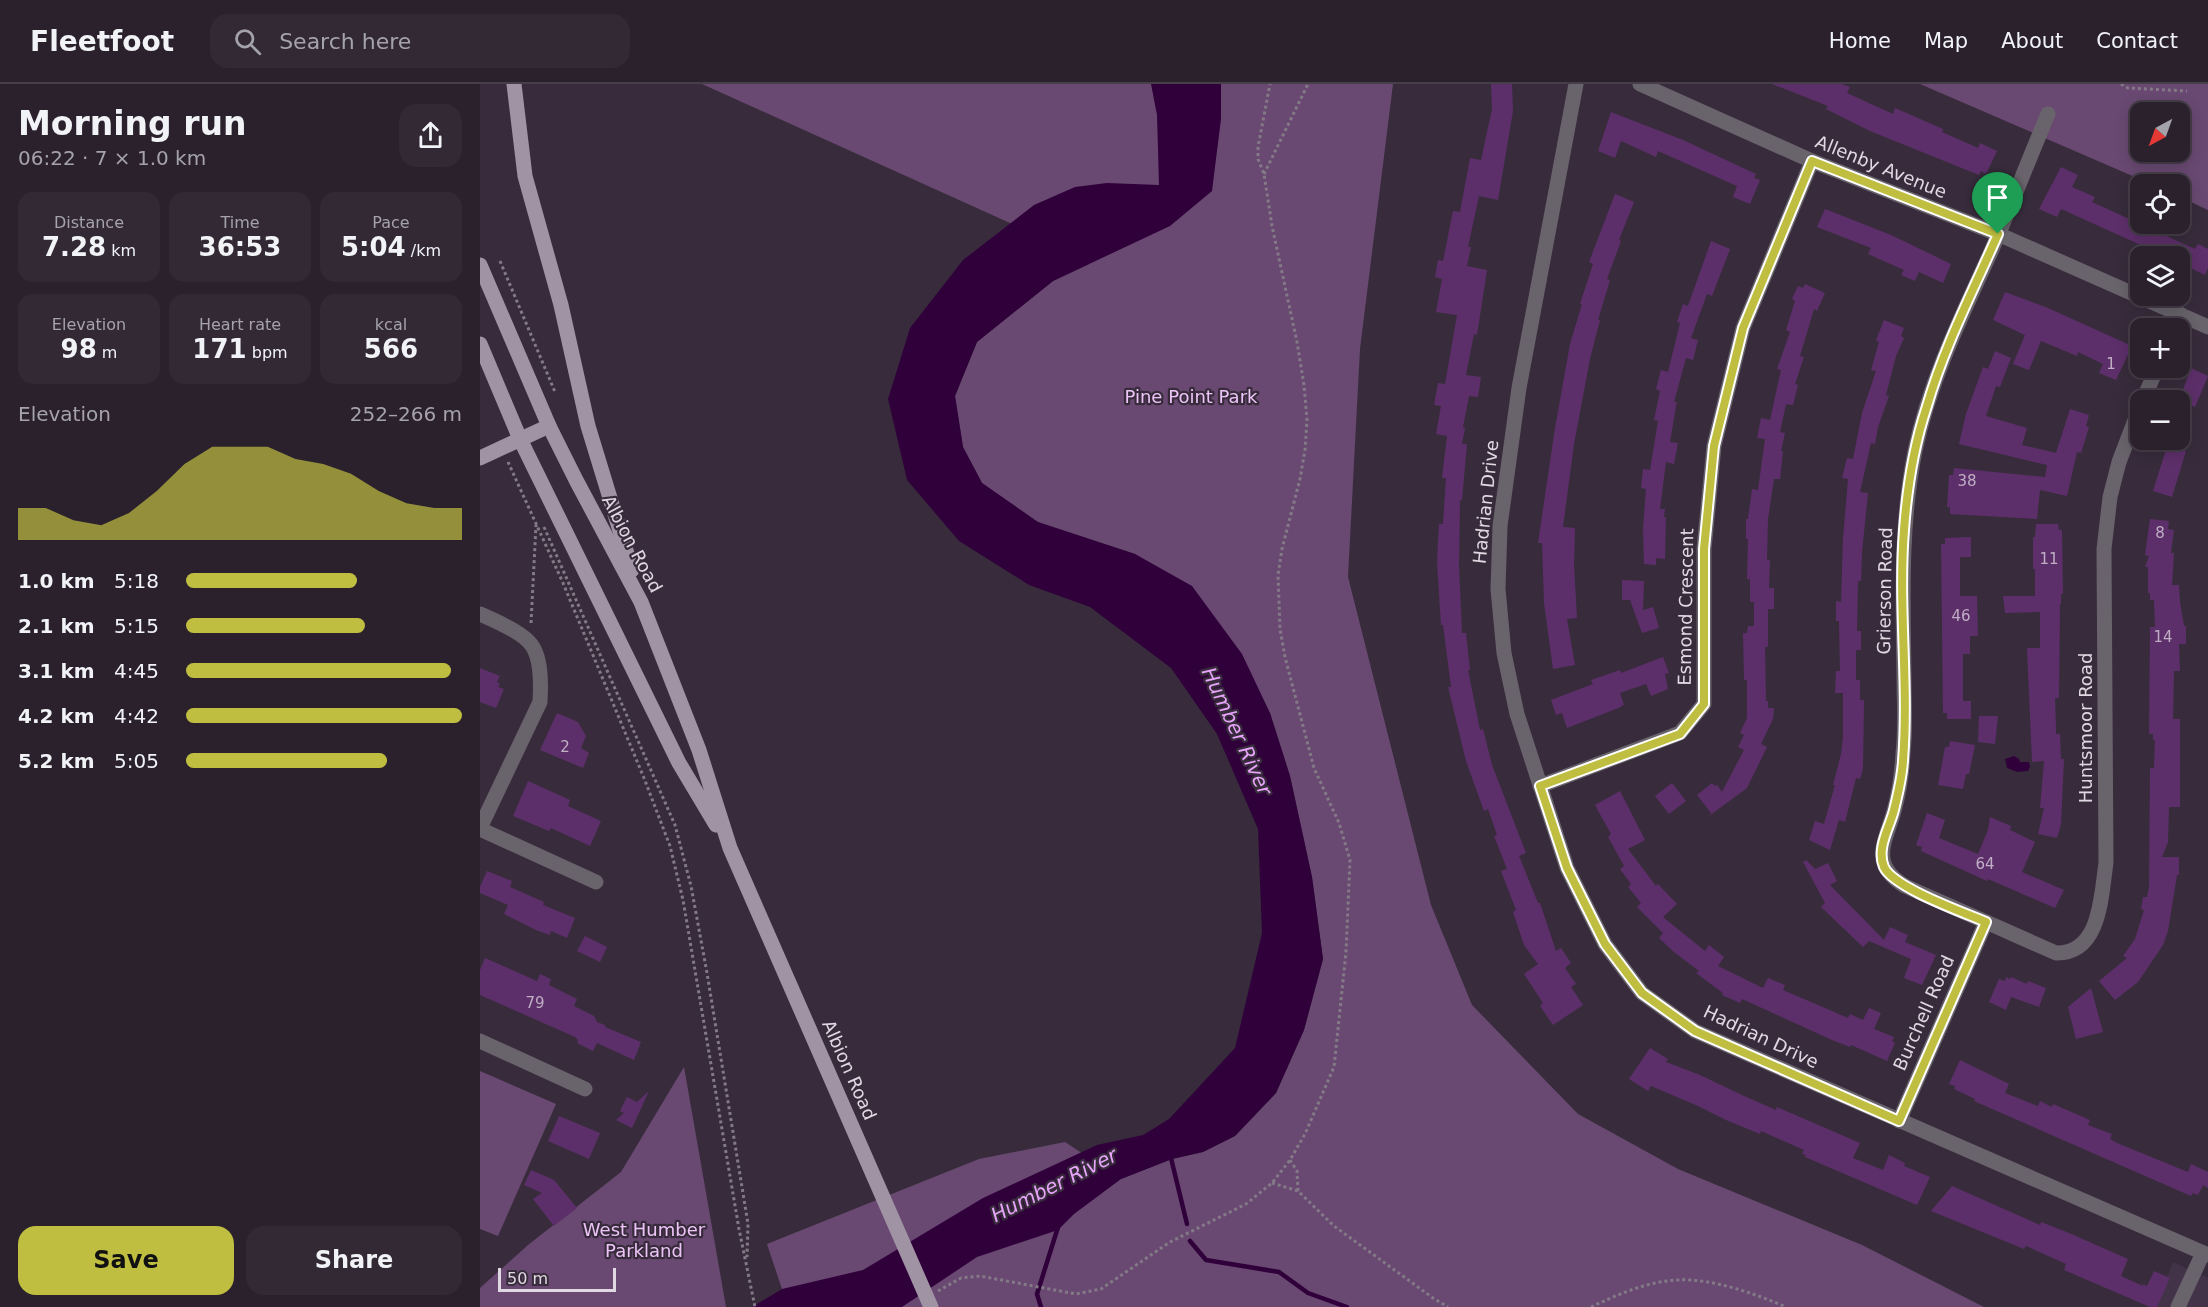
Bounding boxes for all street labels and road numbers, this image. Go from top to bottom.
street label: Allenby Avenue [1813,131,1950,202]
street label: Hadrian Drive [1469,439,1502,565]
street label: Albion Road [598,492,667,596]
street label: Grierson Road [1873,527,1896,655]
street label: Esmond Crescent [1674,528,1697,686]
street label: Huntsmoor Road [2075,653,2096,803]
street label: Burchell Road [1889,952,1958,1074]
street label: Hadrian Drive [1700,1001,1822,1072]
street label: Albion Road [818,1017,881,1123]

